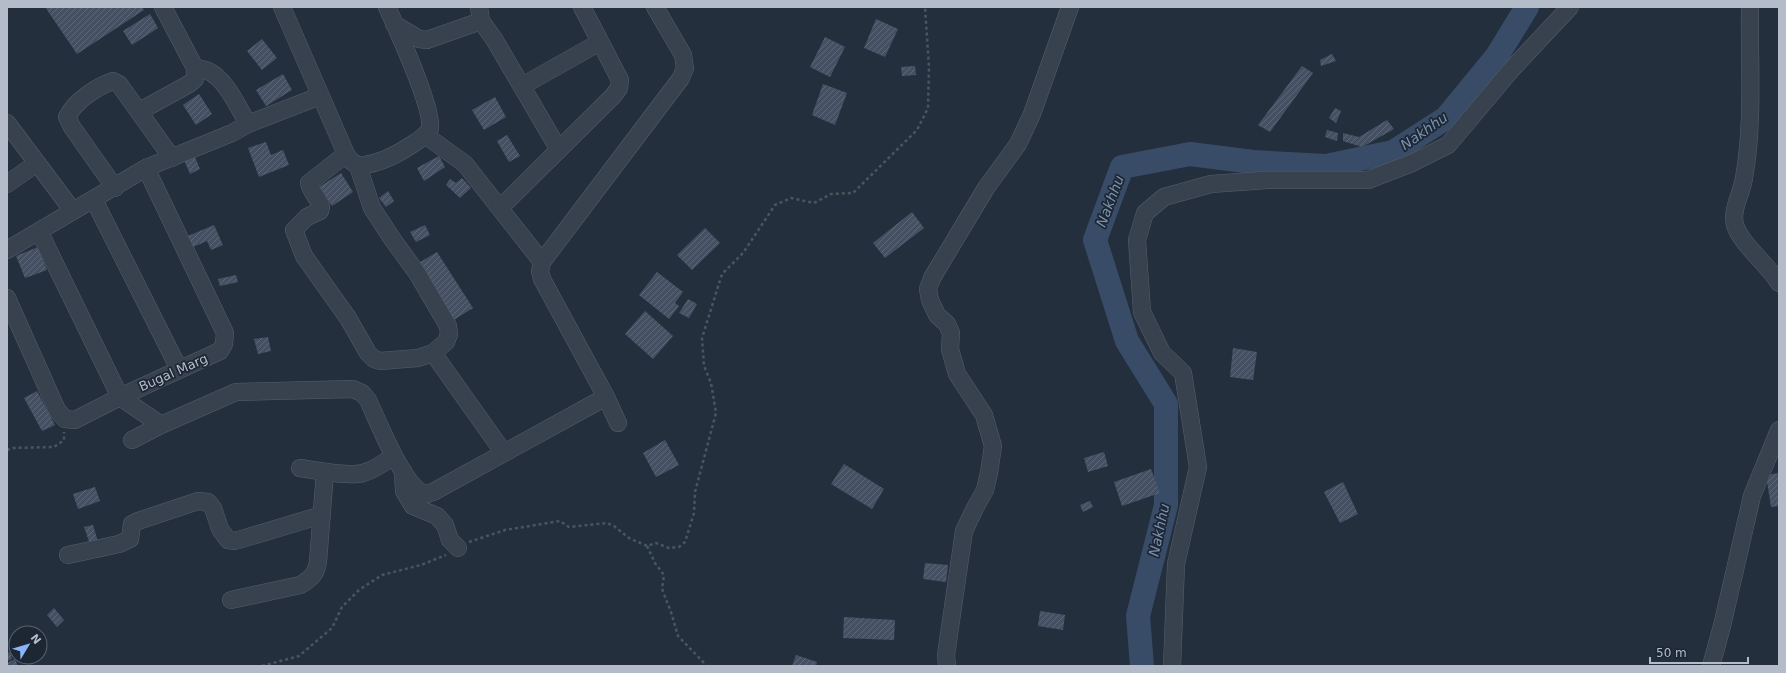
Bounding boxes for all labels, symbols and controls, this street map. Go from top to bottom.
water label: Nakhhu [1397,109,1451,153]
water label: Nakhhu [1093,173,1127,229]
street label: Bugal Marg [137,351,210,394]
water label: Nakhhu [1146,502,1172,558]
north arrow [8,625,48,665]
text: N [28,632,43,647]
scale bar [1650,639,1748,665]
text: 50 m [1656,646,1687,660]

